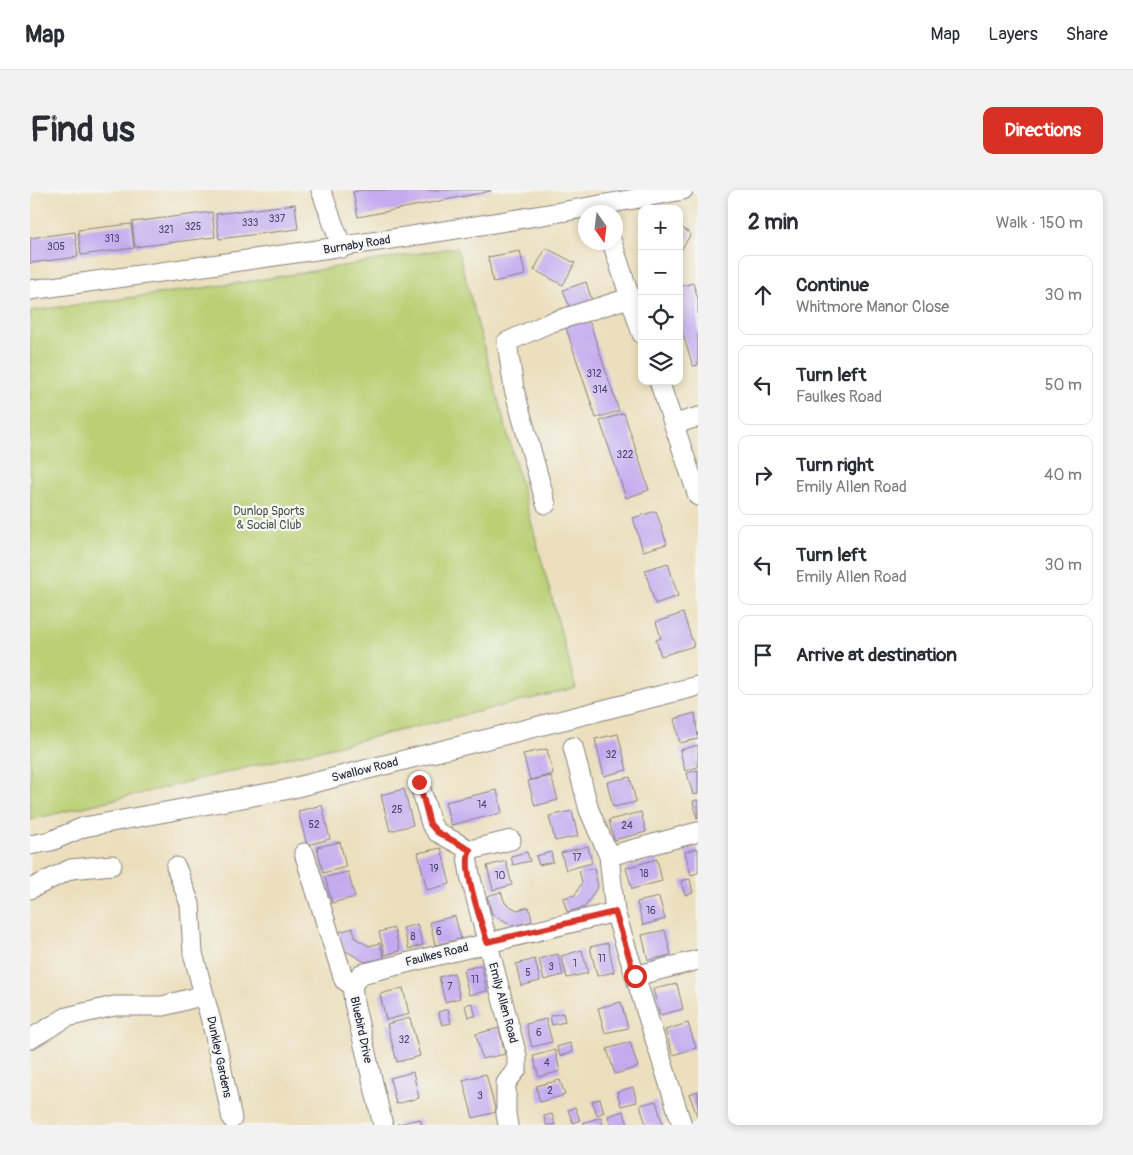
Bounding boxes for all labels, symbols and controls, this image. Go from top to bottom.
text: Map [25,20,65,49]
text: Map [931,23,960,46]
text: Layers [988,23,1038,46]
text: Share [1066,23,1108,46]
button: Directions [983,107,1103,154]
text: Find us [30,108,135,152]
north arrow [578,205,623,250]
map controls [638,205,683,385]
button: + [638,205,683,250]
text: 2 min [748,209,798,236]
house number: 337 [269,213,286,225]
text: Walk · 150 m [996,213,1083,233]
house number: 333 [242,217,259,229]
house number: 325 [185,221,201,233]
house number: 321 [158,224,174,236]
street label: Burnaby Road [322,232,392,258]
house number: 313 [104,233,120,245]
house number: 305 [47,241,65,253]
button: − [638,250,683,295]
text: Continue [796,273,869,297]
icon: ahead [749,281,777,309]
text: 30 m [1044,285,1082,305]
button: locate [638,295,683,340]
text: Whitmore Manor Close [796,297,949,317]
button: layers [638,340,683,385]
text: Turn left [796,363,866,387]
house number: 312 [586,368,602,380]
icon: left [749,371,777,399]
text: 50 m [1045,375,1082,395]
house number: 314 [592,384,608,396]
text: Faulkes Road [796,387,882,407]
house number: 322 [617,449,634,461]
text: Turn right [796,453,874,477]
icon: right [749,461,777,489]
text: 40 m [1044,465,1082,485]
text: Emily Allen Road [796,477,907,497]
park label: Dunlop Sports & Social Club [233,504,305,533]
text: Turn left [796,543,866,567]
icon: left [749,551,777,579]
text: 30 m [1044,555,1082,575]
text: Emily Allen Road [796,567,907,587]
icon: arrive [749,641,777,669]
text: Arrive at destination [796,643,957,667]
house number: 32 [605,749,617,761]
street label: Swallow Road [330,754,400,786]
route end [408,771,431,794]
house number: 14 [477,799,487,811]
house number: 25 [391,804,403,816]
house number: 52 [308,819,320,831]
house number: 24 [621,820,633,832]
house number: 17 [572,852,582,864]
house number: 19 [429,863,439,875]
house number: 18 [640,868,648,880]
house number: 10 [495,870,506,882]
house number: 16 [646,905,656,917]
house number: 6 [436,926,442,938]
house number: 8 [410,931,416,943]
street label: Faulkes Road [404,940,470,970]
house number: 11 [598,953,606,965]
house number: 1 [573,958,577,970]
street label: Emily Allen Road [485,961,521,1045]
house number: 3 [548,961,554,973]
route start [624,965,647,988]
house number: 5 [525,967,531,979]
house number: 11 [471,974,479,986]
house number: 7 [447,981,453,993]
street label: Bluebird Drive [347,995,375,1065]
street label: Dunkley Gardens [203,1015,235,1100]
house number: 6 [536,1027,542,1039]
house number: 32 [398,1034,410,1046]
house number: 4 [544,1057,550,1069]
house number: 2 [547,1085,553,1097]
house number: 3 [477,1090,483,1102]

